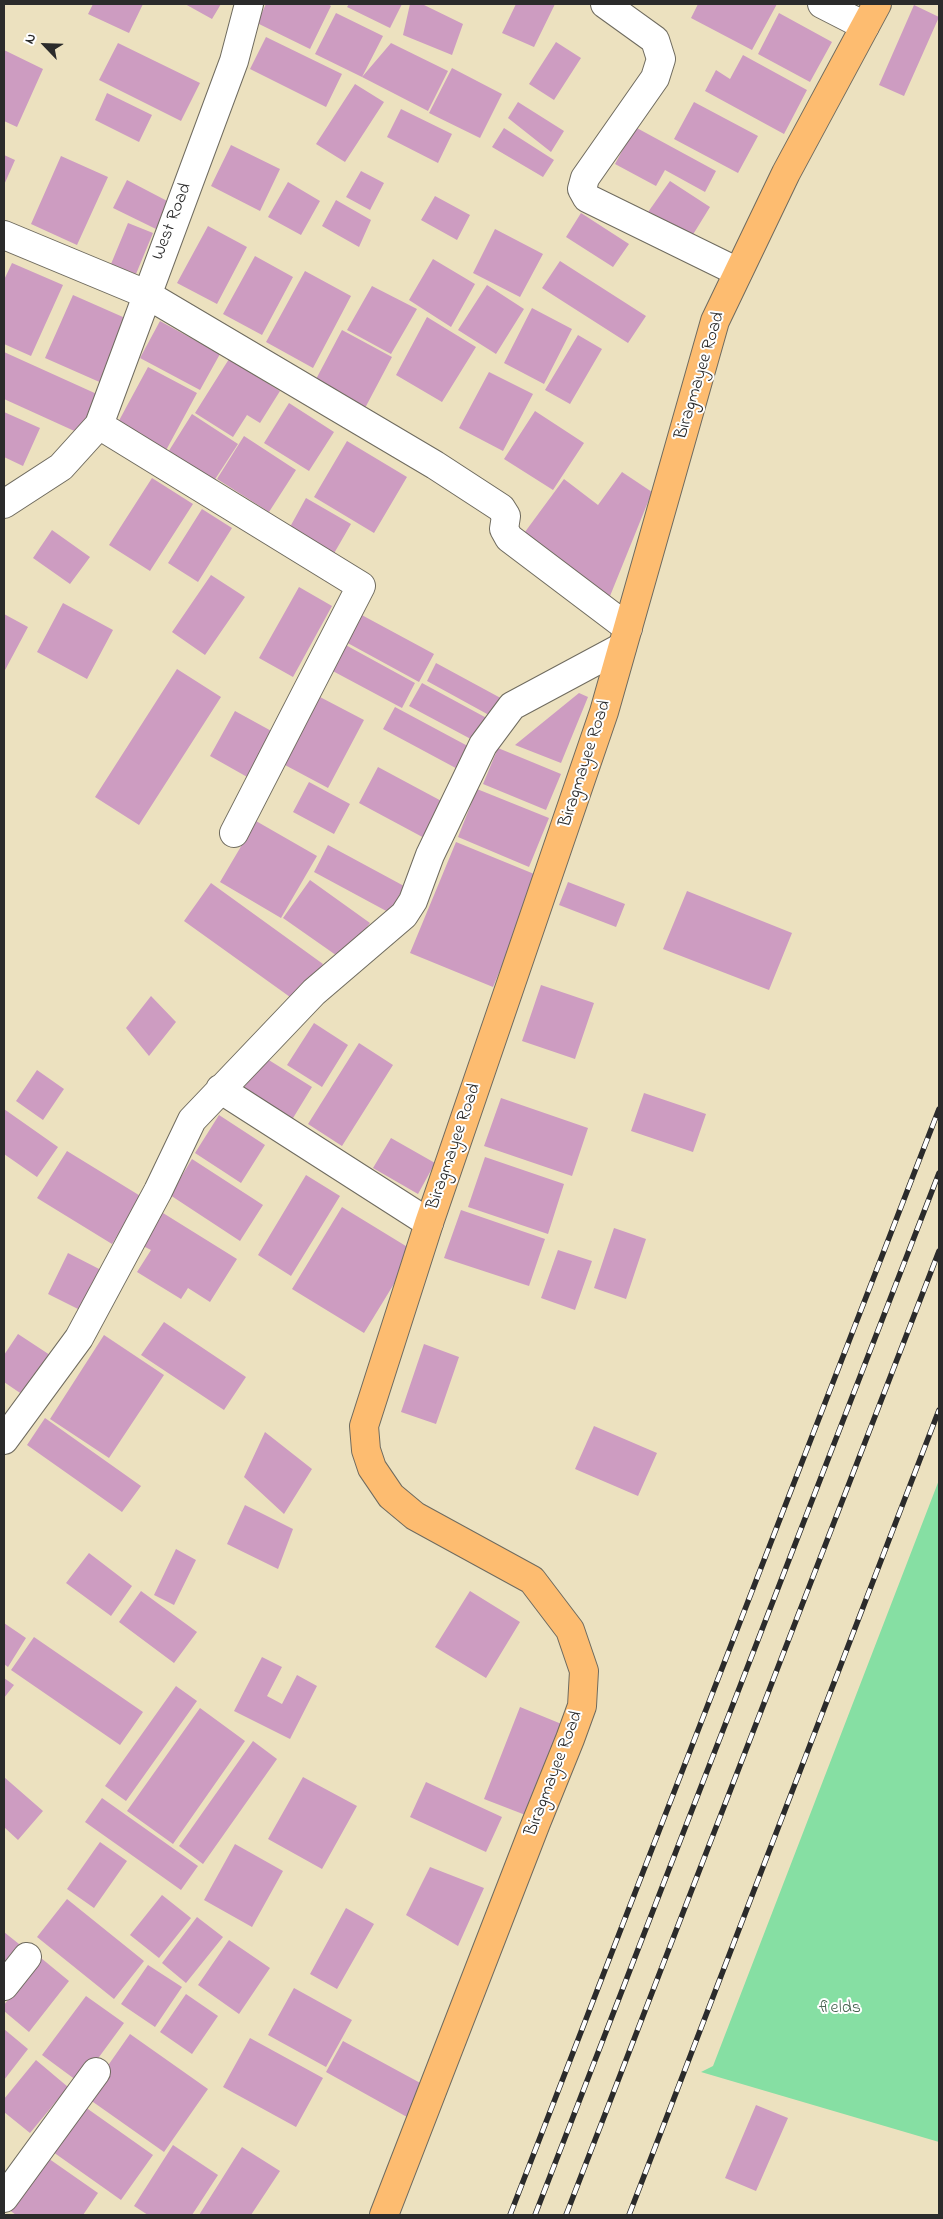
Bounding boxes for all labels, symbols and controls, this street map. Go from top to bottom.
north arrow [20,20,70,70]
text: N [19,30,42,47]
street label: West Road [148,180,198,264]
street label: Biragmayee Road [671,310,731,442]
street label: Biragmayee Road [555,698,617,830]
street label: Biragmayee Road [423,1081,487,1213]
street label: Biragmayee Road [521,1708,589,1840]
park label: fields [819,1998,861,2020]

